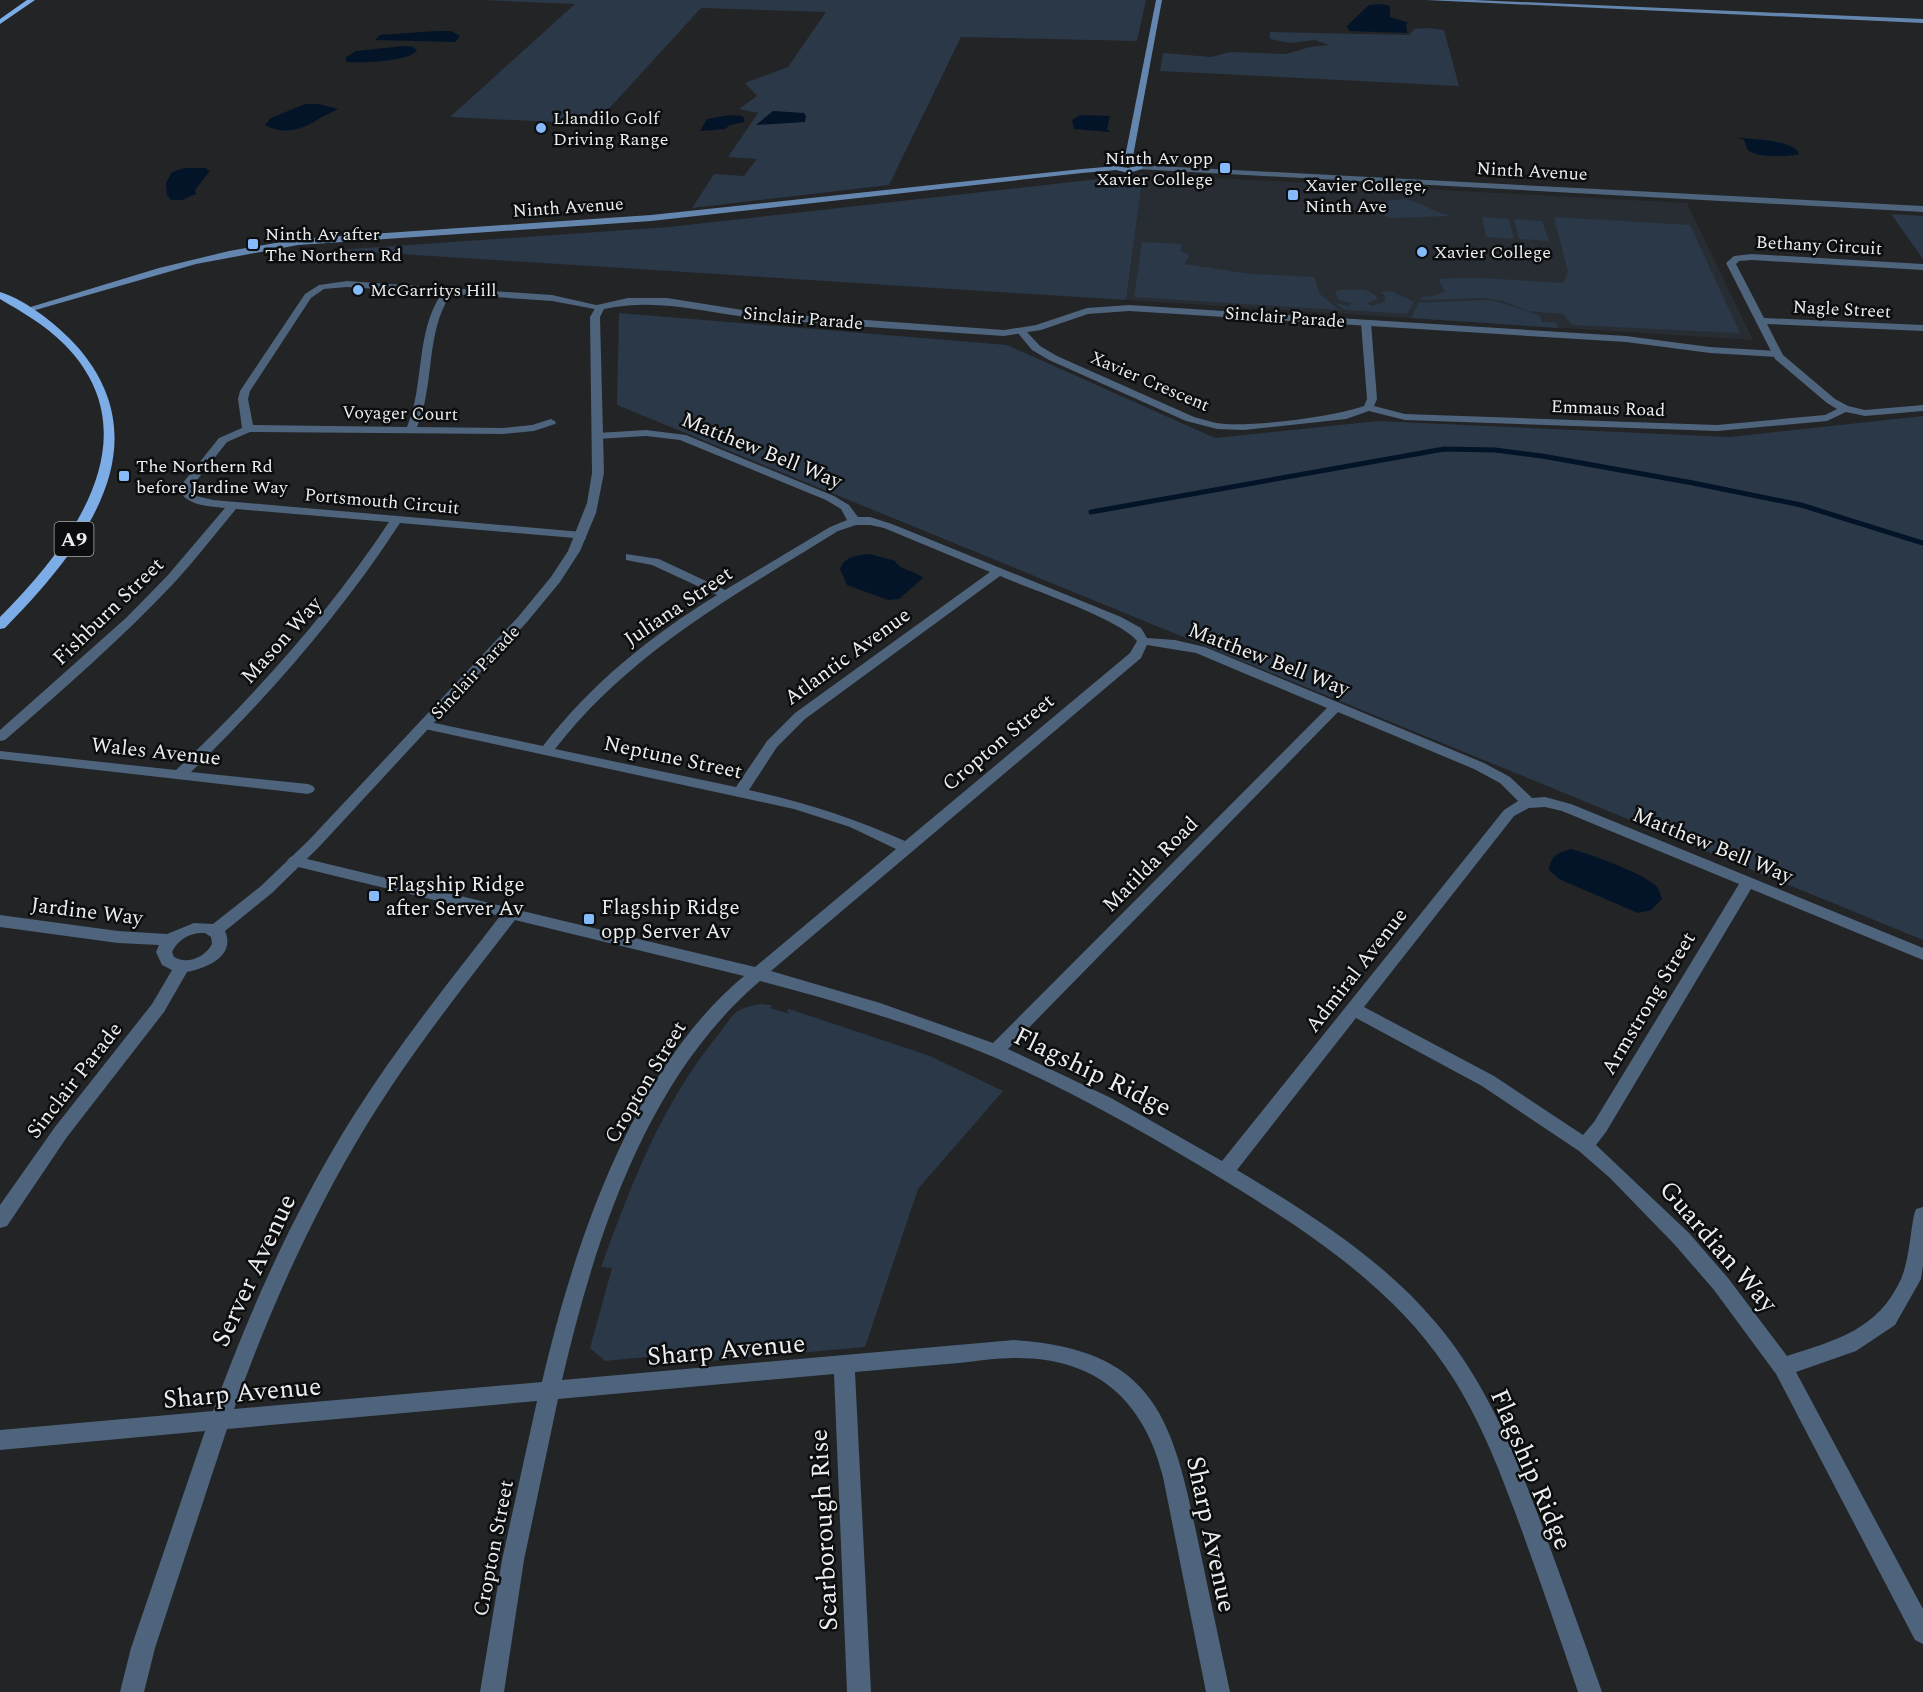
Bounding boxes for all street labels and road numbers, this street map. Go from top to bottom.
street label: Ninth Avenue [1476,155,1588,188]
street label: Ninth Avenue [512,190,624,225]
street label: Bethany Circuit [1755,229,1883,262]
street label: Nagle Street [1792,293,1892,326]
street label: Sinclair Parade [742,300,864,337]
street label: Sinclair Parade [1224,300,1346,335]
street label: Xavier Crescent [1086,344,1214,419]
street label: Emmaus Road [1550,393,1666,424]
street label: Voyager Court [342,399,458,428]
street label: Matthew Bell Way [676,404,848,498]
street label: Portsmouth Circuit [303,481,461,522]
road number: A9 [54,522,94,556]
street label: Fishburn Street [46,550,172,674]
street label: Juliana Street [618,558,740,655]
street label: Mason Way [233,589,331,692]
street label: Atlantic Avenue [778,600,918,714]
street label: Matthew Bell Way [1183,614,1355,706]
street label: Sinclair Parade [424,619,526,726]
street label: Cropton Street [935,686,1062,799]
street label: Neptune Street [601,728,745,788]
street label: Wales Avenue [89,729,222,775]
street label: Matthew Bell Way [1627,799,1799,893]
street label: Matilda Road [1095,809,1206,920]
street label: Jardine Way [29,889,146,935]
street label: Admiral Avenue [1298,901,1416,1040]
street label: Armstrong Street [1593,926,1704,1081]
street label: Sinclair Parade [19,1015,131,1146]
street label: Cropton Street [597,1015,695,1150]
street label: Flagship Ridge [1007,1016,1178,1127]
street label: Guardian Way [1649,1171,1788,1323]
street label: Server Avenue [201,1187,307,1354]
street label: Sharp Avenue [645,1323,807,1377]
street label: Sharp Avenue [161,1366,323,1420]
street label: Flagship Ridge [1479,1383,1583,1556]
street label: Scarborough Rise [799,1428,849,1632]
street label: Sharp Avenue [1175,1452,1247,1616]
street label: Cropton Street [465,1477,523,1619]

